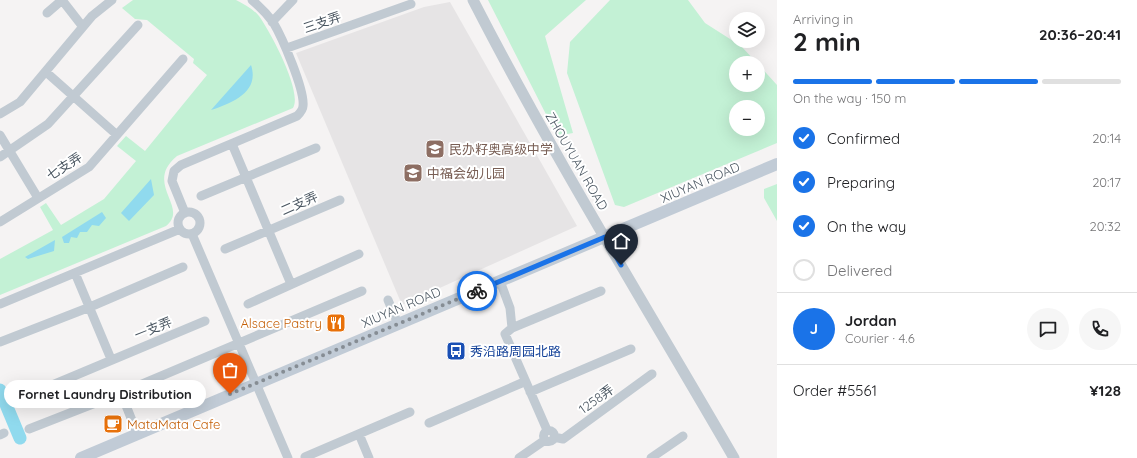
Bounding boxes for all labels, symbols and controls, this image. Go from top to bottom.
street label: 三支弄 [301,8,343,36]
text: Arriving in [793,11,853,27]
map controls [729,12,765,136]
button: layers [729,12,765,48]
text: 2 min [793,25,861,58]
text: 20:36–20:41 [1039,25,1121,44]
button: + [729,56,765,92]
text: On the way · 150 m [793,90,906,106]
button: − [729,100,765,136]
street label: ZHOUYUAN ROAD [542,109,612,213]
icon: check [793,127,815,149]
text: Confirmed [827,129,900,148]
text: 20:14 [1092,130,1121,146]
school or university icon: 民办籽奥高级中学 [424,138,446,160]
place label: 民办籽奥高级中学 [449,141,553,157]
street label: 七支弄 [43,149,85,183]
street label: XIUYAN ROAD [658,158,742,206]
school or university icon: 中福会幼儿园 [402,162,424,184]
place label: 中福会幼儿园 [427,165,505,181]
icon: check [793,171,815,193]
text: Preparing [827,173,895,192]
text: 20:17 [1092,174,1121,190]
street label: 二支弄 [278,188,320,218]
icon: check [793,215,815,237]
text: On the way [827,217,906,236]
text: 20:32 [1090,218,1121,234]
pin [604,224,638,265]
icon: home [610,230,632,252]
text: Delivered [827,261,892,280]
courier [457,271,497,311]
icon: bike [466,280,488,302]
street label: XIUYAN ROAD [359,283,443,331]
button: chat [1027,308,1069,350]
button: phone [1079,308,1121,350]
text: Jordan [845,311,897,330]
restaurant icon: Alsace Pastry [325,312,347,334]
street label: 一支弄 [132,313,174,343]
place label: Alsace Pastry [240,315,322,331]
text: J [810,319,818,338]
text: Courier · 4.6 [845,330,915,346]
bus stop icon: 秀沿路周园北路 [445,340,467,362]
place label: 秀沿路周园北路 [470,343,561,359]
pin [213,353,247,394]
icon: bag [219,359,241,381]
callout: Fornet Laundry Distribution [4,380,206,408]
street label: 1258弄 [575,381,617,417]
text: Order #5561 [793,381,877,400]
text: ¥128 [1089,381,1121,400]
text: Fornet Laundry Distribution [18,386,192,402]
cafe icon: MataMata Cafe [102,413,124,435]
place label: MataMata Cafe [127,416,220,432]

